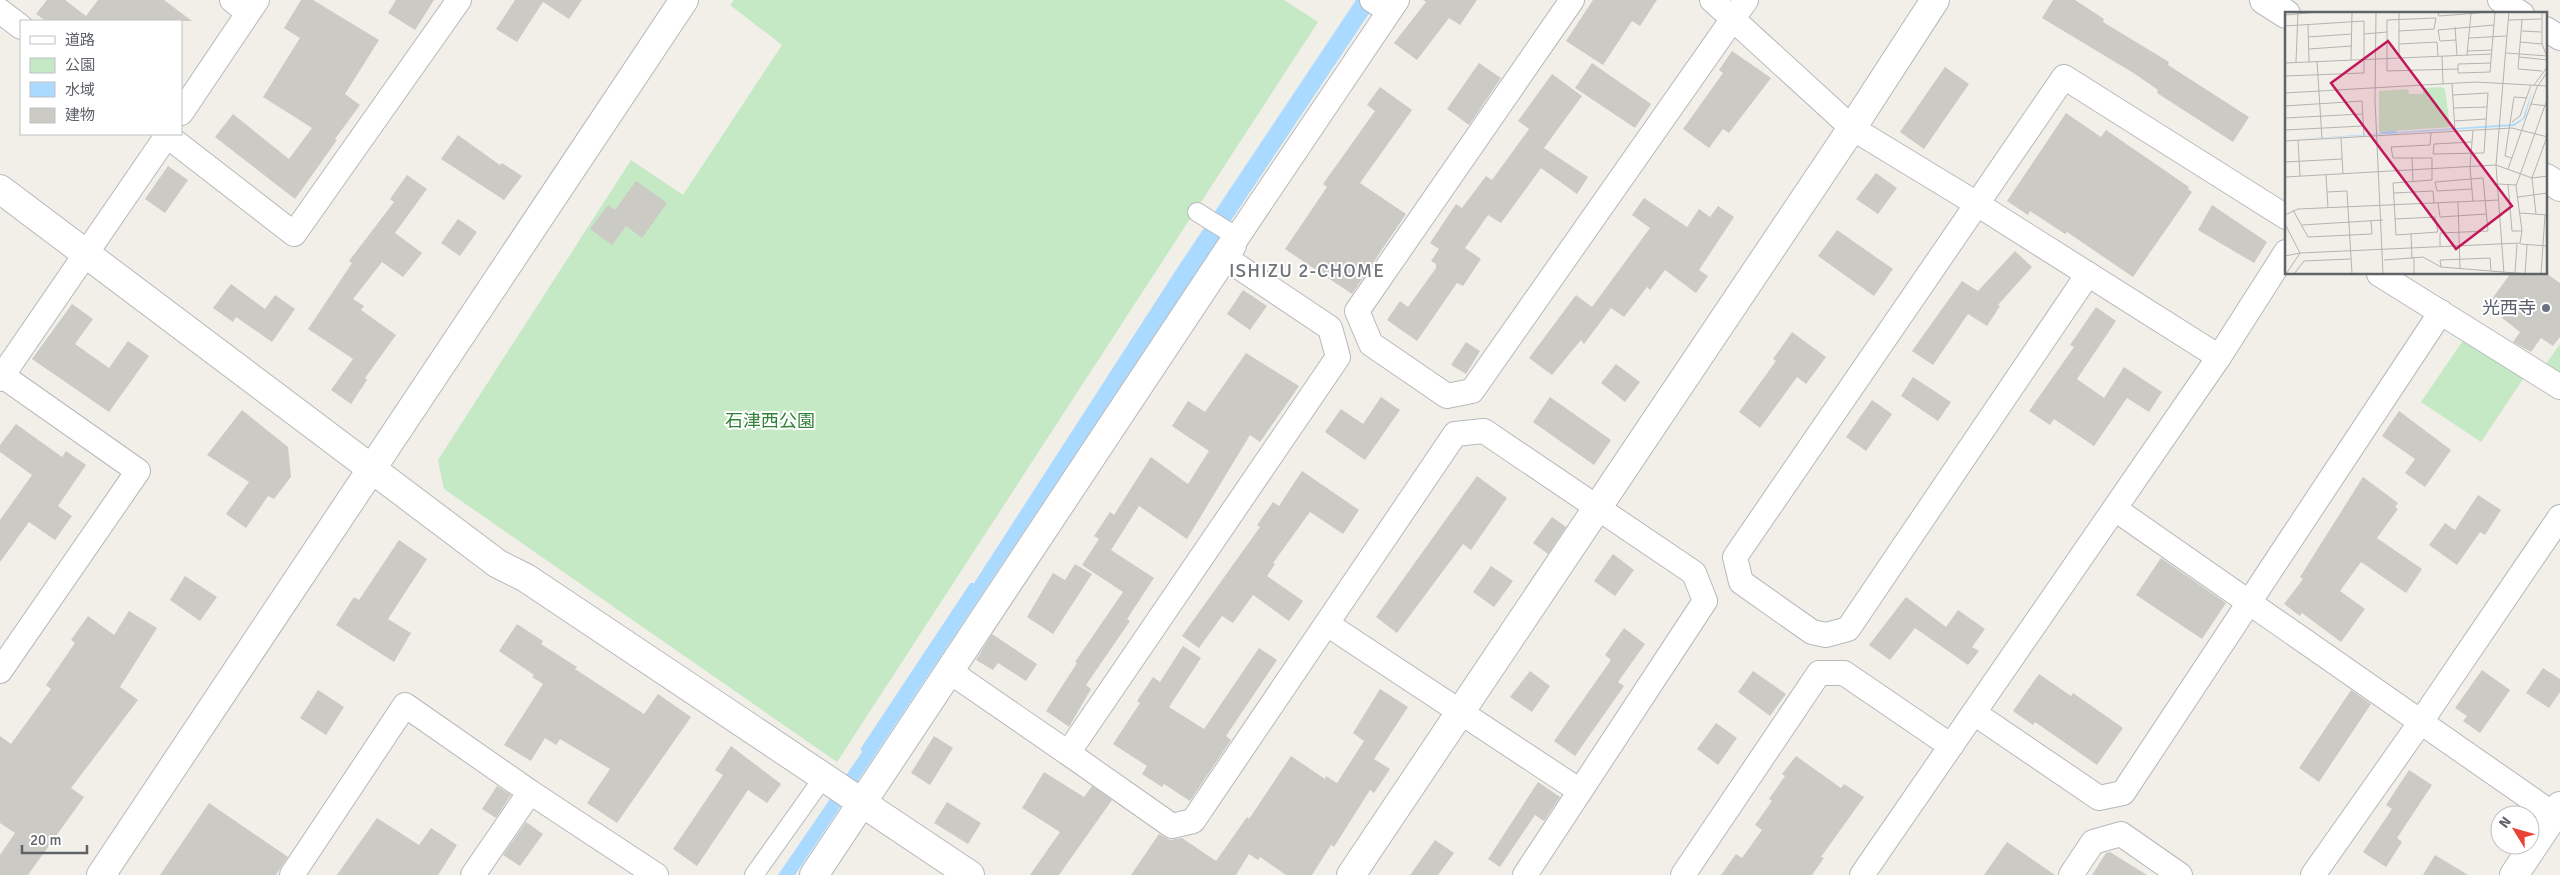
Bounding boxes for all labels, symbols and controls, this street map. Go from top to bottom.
inset map [2285,12,2548,275]
legend [20,20,182,135]
text: 道路 [65,31,95,49]
text: 公園 [65,56,95,74]
text: 水域 [65,81,95,99]
text: 建物 [65,106,95,124]
district label: ISHIZU 2-CHOME [1229,259,1385,283]
place label: 光西寺 [2482,297,2536,319]
marker: 光西寺 [2540,302,2552,314]
park label: 石津西公園 [725,410,815,432]
north arrow [2490,805,2540,855]
text: N [2495,813,2515,831]
scale bar [22,822,88,854]
text: 20 m [30,831,61,849]

